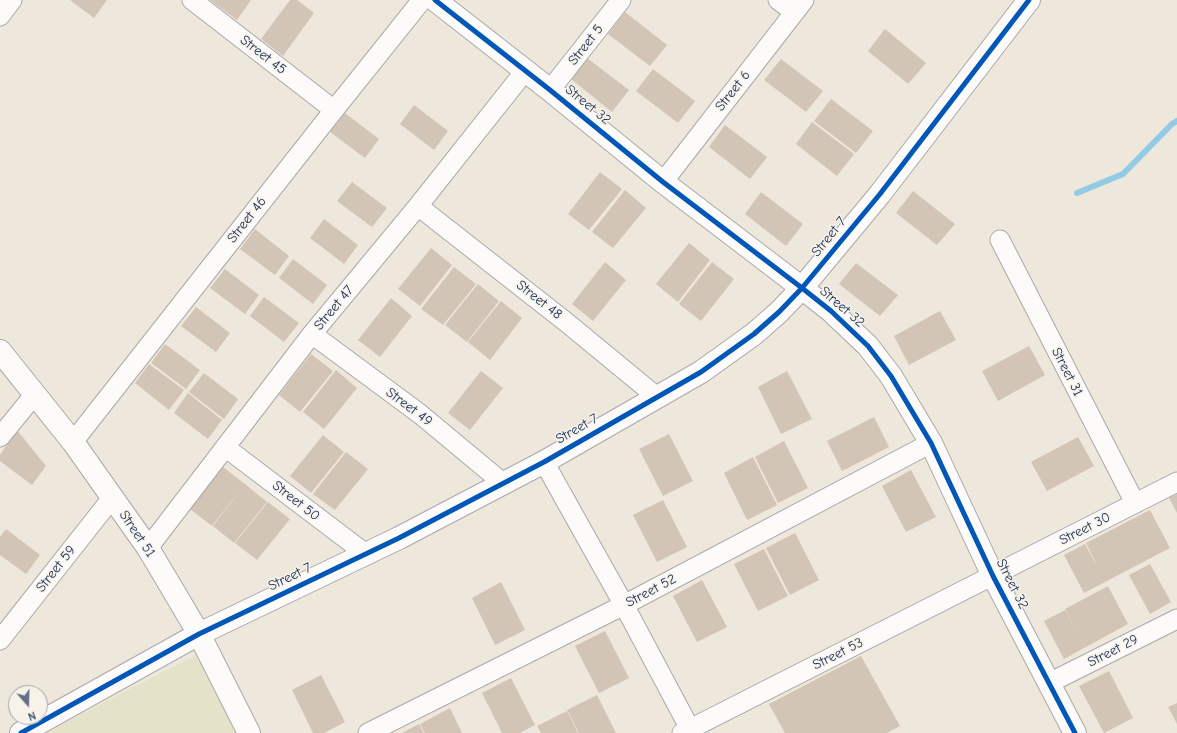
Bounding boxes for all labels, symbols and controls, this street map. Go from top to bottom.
street label: Street 5 [565,21,607,69]
street label: Street 45 [237,32,289,78]
street label: Street 6 [712,67,754,115]
street label: Street 32 [562,81,614,129]
street label: Street 46 [224,194,270,246]
street label: Street 7 [808,214,850,260]
street label: Street 48 [513,277,565,323]
street label: Street 47 [310,282,358,334]
street label: Street 32 [816,283,868,331]
street label: Street 31 [1048,345,1086,399]
street label: Street 49 [382,384,436,430]
street label: Street 7 [553,410,601,448]
street label: Street 50 [269,477,323,525]
street label: Street 51 [115,507,159,561]
street label: Street 30 [1057,509,1113,549]
street label: Street 59 [33,542,79,596]
street label: Street 32 [992,556,1032,612]
street label: Street 7 [265,559,315,595]
street label: Street 52 [623,571,679,611]
street label: Street 29 [1085,631,1141,671]
street label: Street 53 [810,634,866,674]
north arrow [8,685,48,725]
text: N [26,708,38,723]

